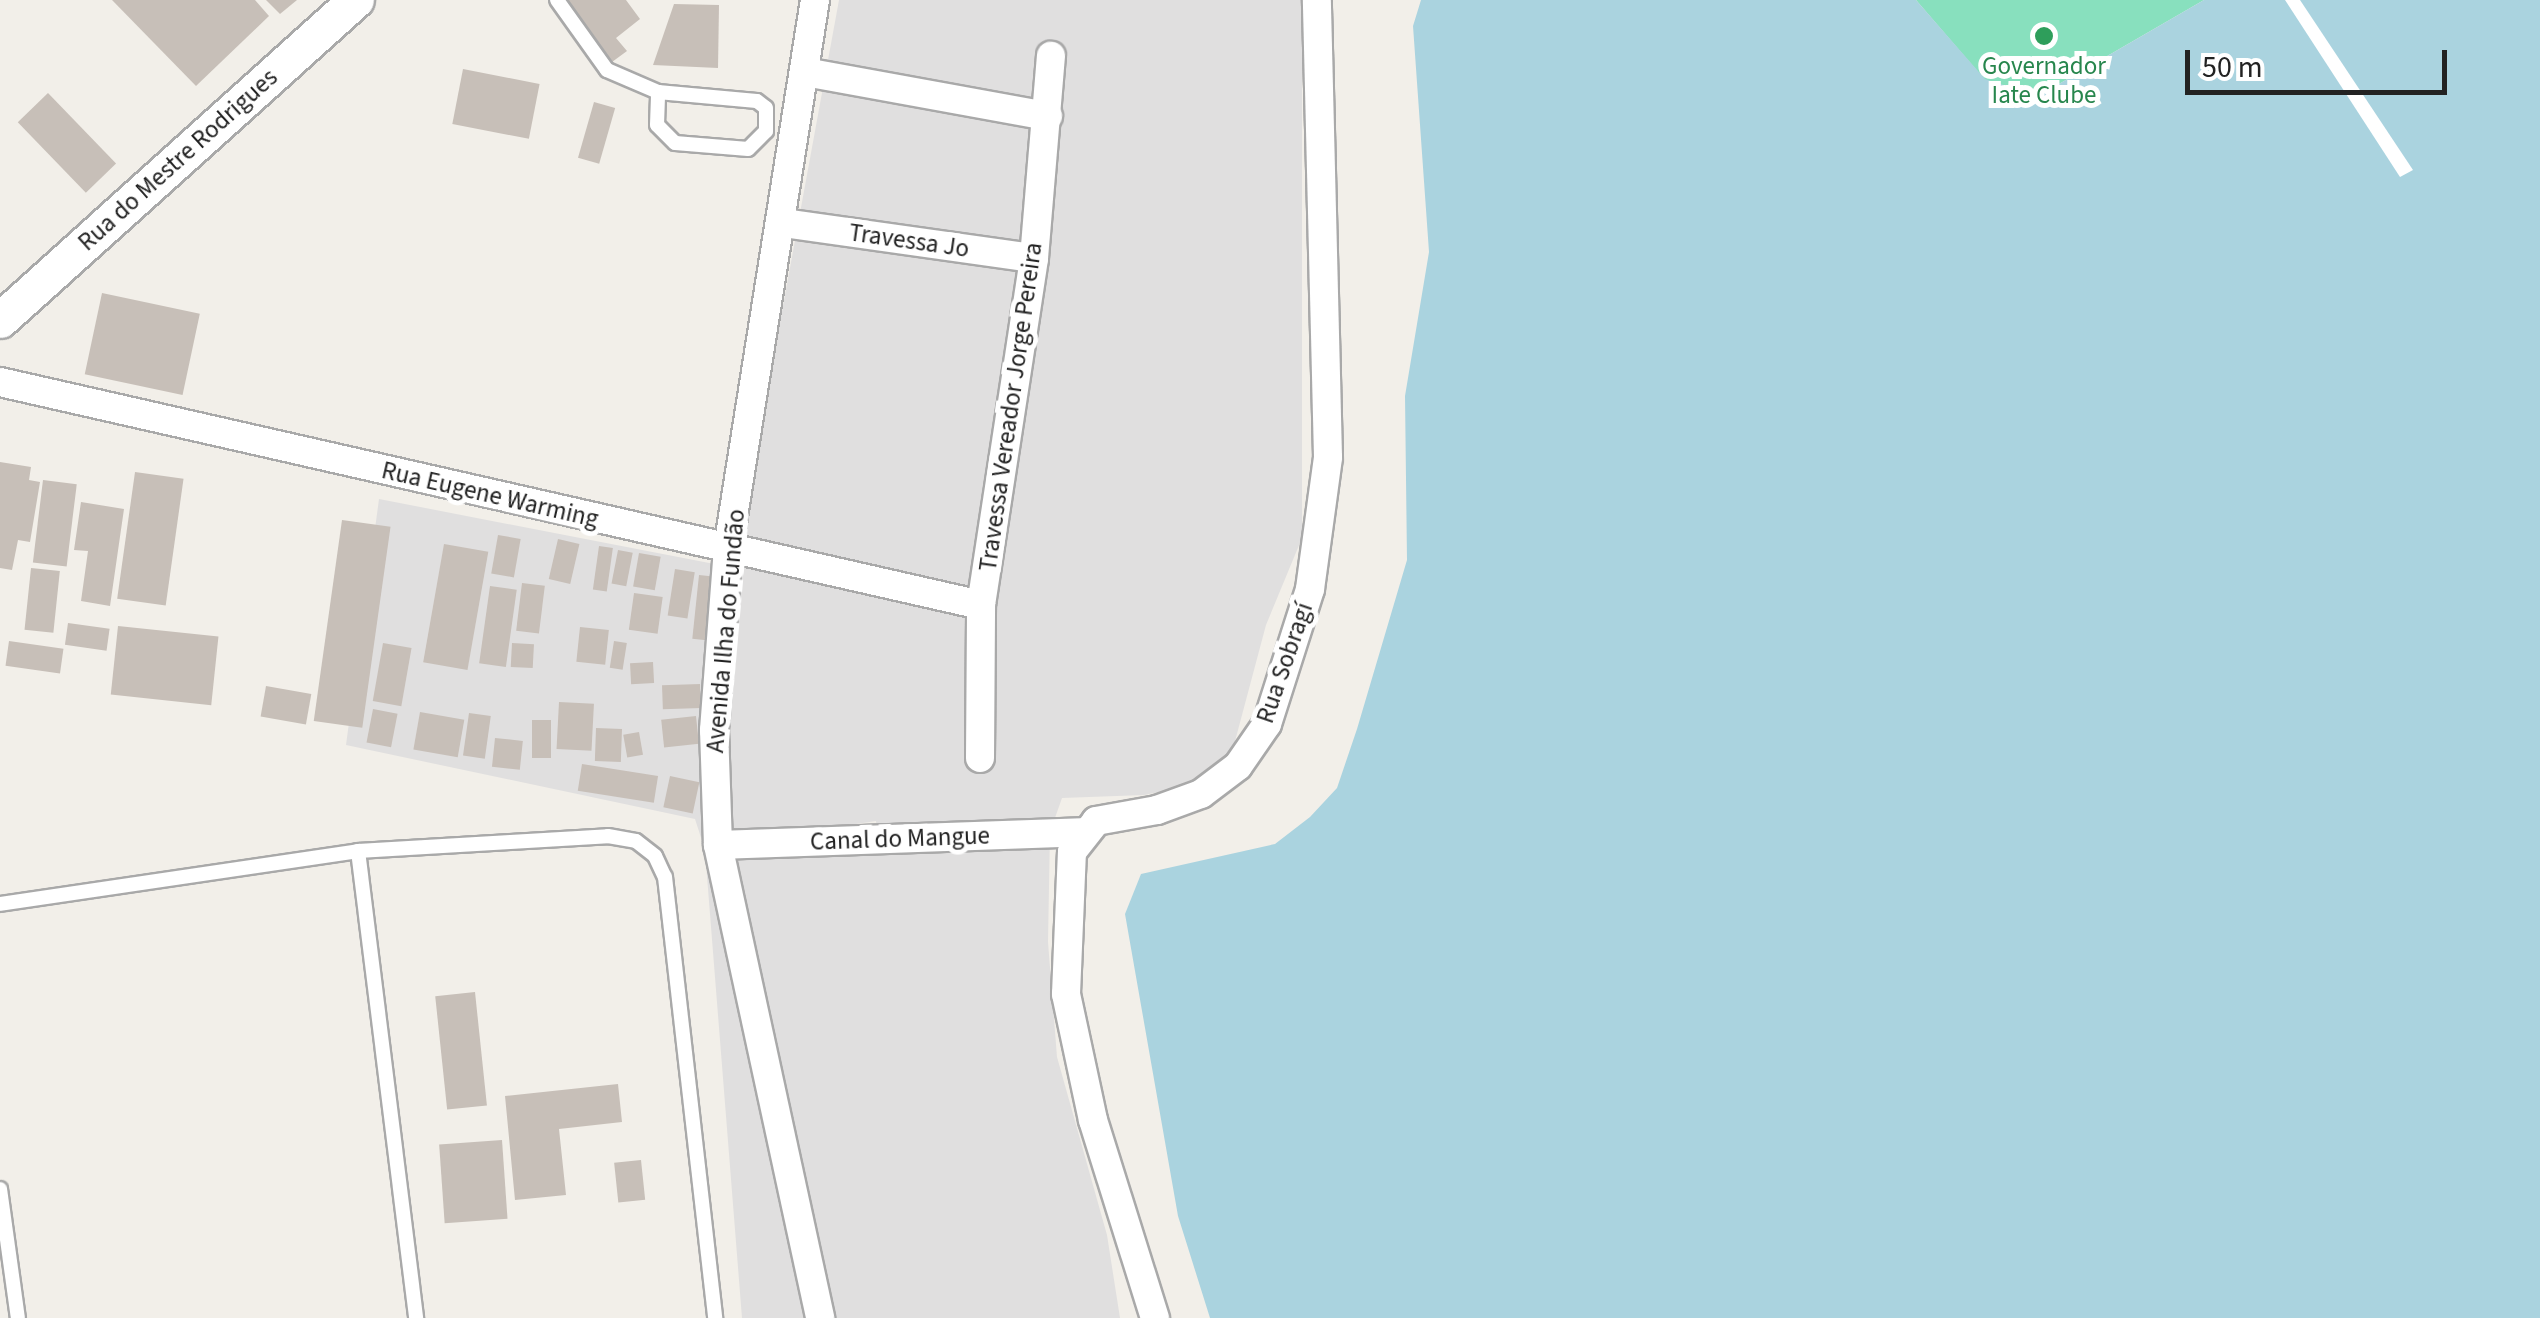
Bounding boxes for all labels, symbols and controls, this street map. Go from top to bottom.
marker: Governador Iate Clube [2033,25,2055,47]
scale bar [2190,30,2452,92]
text: 50 m [2202,46,2263,89]
place label: Governador Iate Clube [1982,52,2106,111]
street label: Rua do Mestre Rodrigues [72,63,284,257]
street label: Travessa Jo [847,218,971,264]
street label: Travessa Vereador Jorge Pereira [973,241,1049,573]
street label: Rua Eugene Warming [379,455,601,535]
street label: Avenida Ilha do Fundão [700,508,752,754]
street label: Rua Sobragí [1250,599,1320,727]
street label: Canal do Mangue [810,821,990,857]

